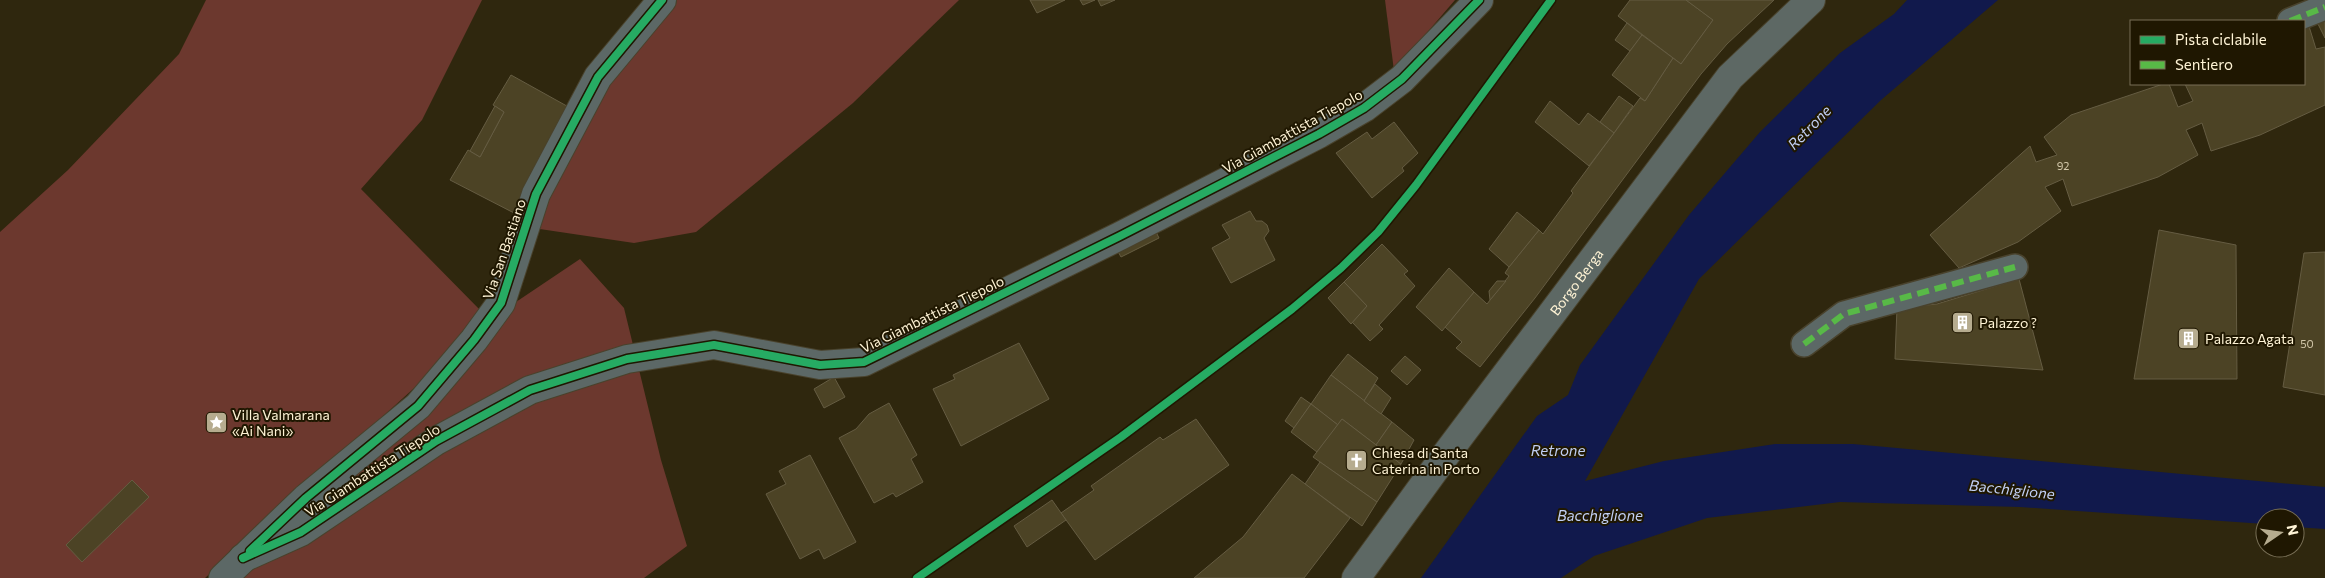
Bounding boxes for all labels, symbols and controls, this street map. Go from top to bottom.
legend [2130,20,2305,85]
text: Pista ciclabile [2175,30,2267,48]
text: Sentiero [2175,55,2233,73]
street label: Via Giambattista Tiepolo [1219,85,1365,177]
water label: Retrone [1784,101,1835,153]
house number: 92 [2057,159,2069,172]
street label: Via San Bastiano [479,197,529,301]
street label: Borgo Berga [1546,245,1606,318]
street label: Via Giambattista Tiepolo [857,272,1007,356]
building icon: Palazzo ? [1951,310,1975,334]
place label: Palazzo ? [1979,314,2037,331]
building icon: Palazzo Agata [2177,326,2201,350]
place label: Palazzo Agata [2205,330,2294,347]
house number: 50 [2300,337,2314,350]
place label: Villa Valmarana «Ai Nani» [232,406,330,439]
place icon: Villa Valmarana «Ai Nani» [204,410,228,434]
street label: Via Giambattista Tiepolo [301,420,443,520]
water label: Retrone [1531,441,1585,459]
place label: Chiesa di Santa Caterina in Porto [1372,444,1480,477]
church icon: Chiesa di Santa Caterina in Porto [1344,448,1368,472]
water label: Bacchiglione [1968,476,2056,502]
water label: Bacchiglione [1557,506,1643,524]
north arrow [2255,508,2305,558]
text: N [2284,523,2303,537]

